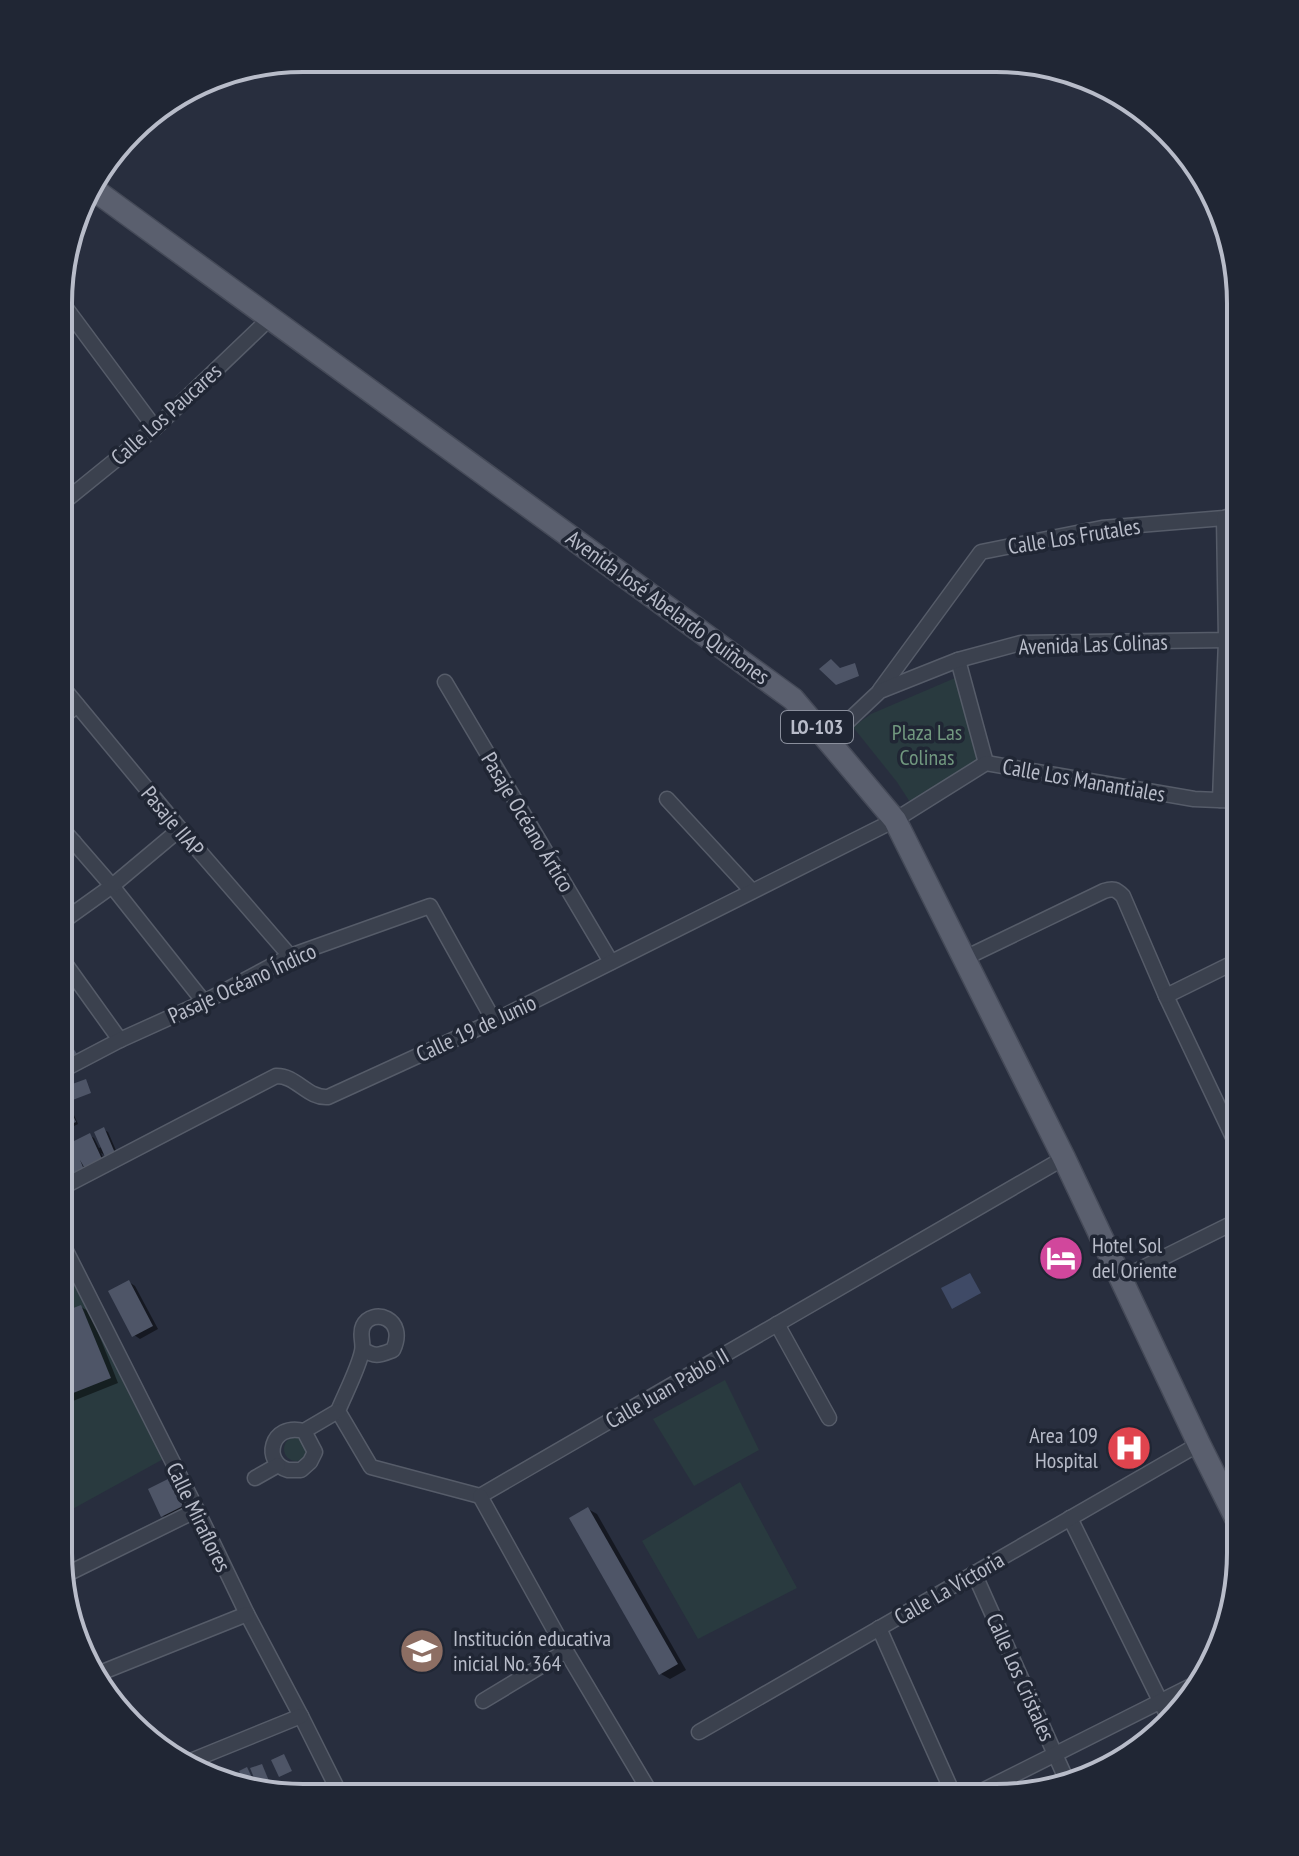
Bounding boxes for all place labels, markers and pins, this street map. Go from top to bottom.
place label: Hotel Sol del Oriente [1092,1231,1177,1284]
hotel icon: Hotel Sol del Oriente [1037,1234,1085,1282]
place label: Area 109 Hospital [1029,1421,1099,1474]
hospital icon: Area 109 Hospital [1105,1424,1153,1472]
place label: Institución educativa inicial No. 364 [453,1624,611,1677]
school or university icon: Institución educativa inicial No. 364 [398,1627,446,1675]

